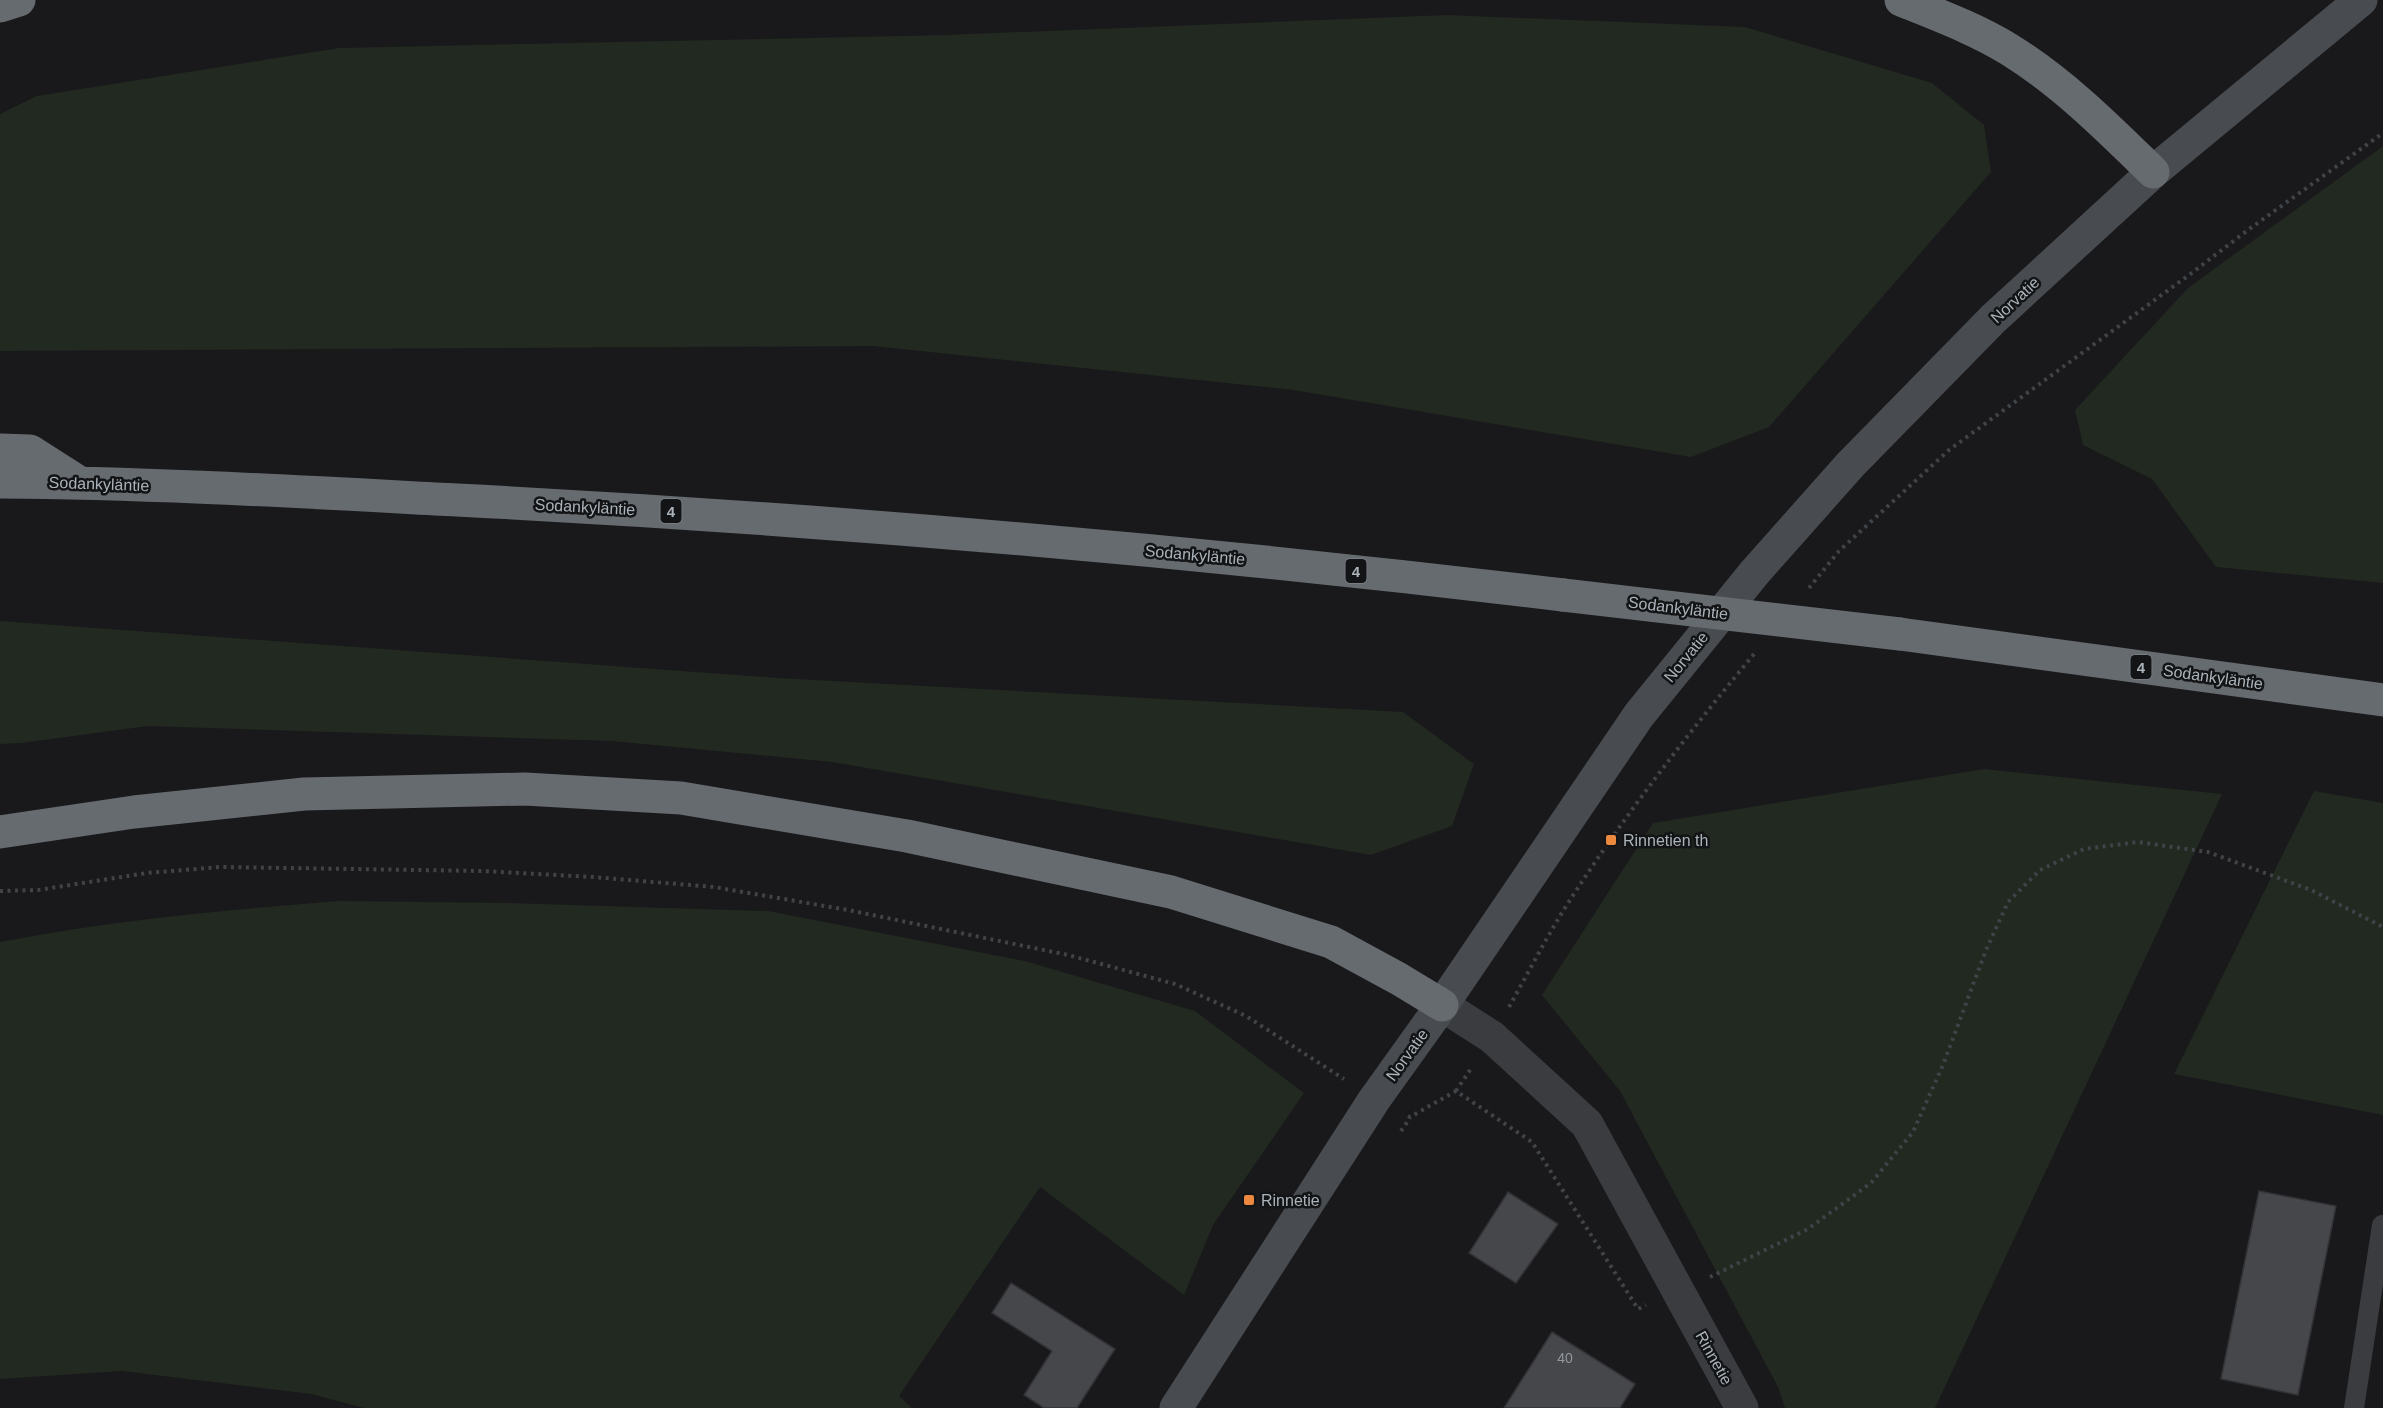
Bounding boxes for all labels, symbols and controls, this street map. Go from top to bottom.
street label: Norvatie [1987,273,2043,327]
street label: Sodankyläntie [48,474,150,494]
street label: Sodankyläntie [534,496,636,518]
road number: 4 [660,499,682,523]
street label: Sodankyläntie [1144,542,1246,568]
road number: 4 [1346,559,1366,583]
street label: Sodankyläntie [1627,593,1729,623]
street label: Norvatie [1661,628,1711,685]
road number: 4 [2130,655,2152,679]
street label: Sodankyläntie [2162,662,2264,692]
place label: Rinnetien th [1623,832,1708,849]
marker: Rinnetien th [1604,833,1618,847]
street label: Norvatie [1383,1026,1431,1084]
place label: Rinnetie [1261,1192,1320,1209]
marker: Rinnetie [1242,1193,1256,1207]
street label: Rinnetie [1692,1328,1736,1388]
house number: 40 [1557,1350,1573,1366]

